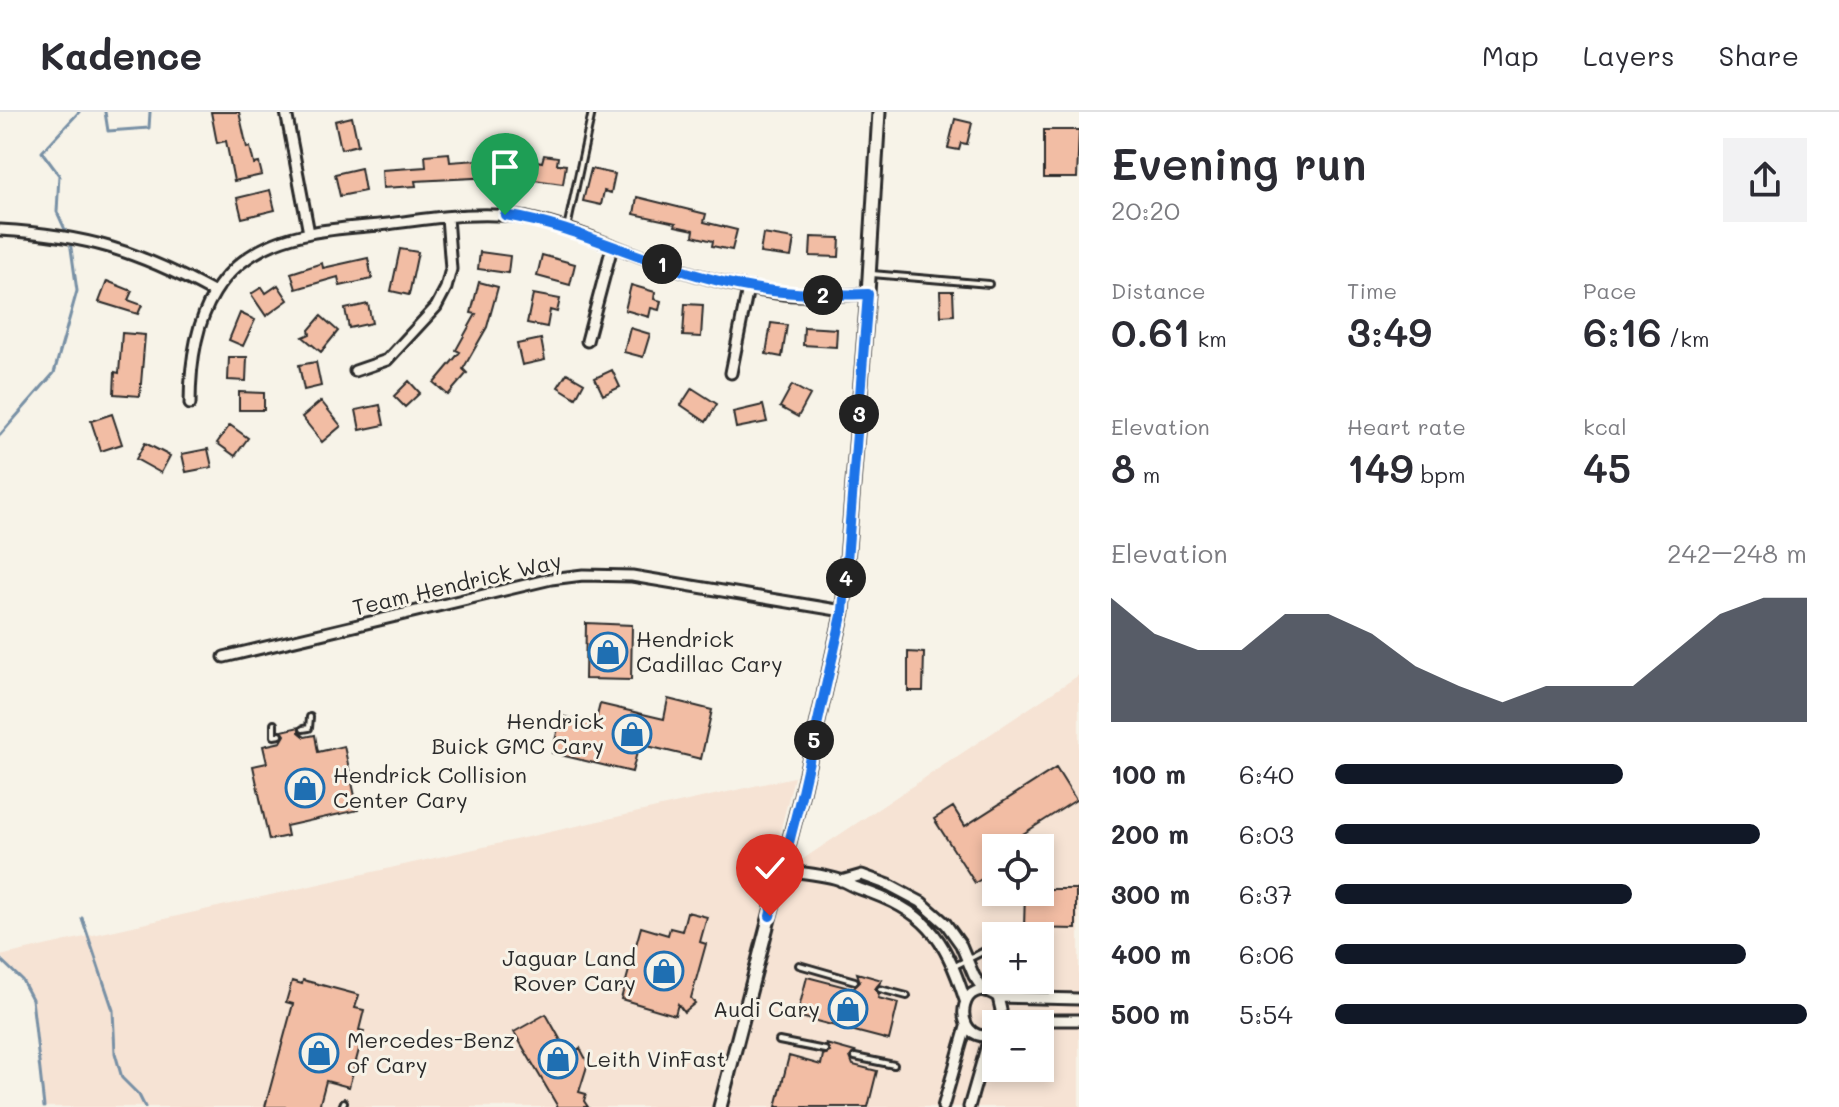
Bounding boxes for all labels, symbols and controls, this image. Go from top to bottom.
text: Kadence [40,30,202,80]
text: Map [1482,37,1539,73]
text: Layers [1583,37,1675,73]
text: Share [1719,37,1799,73]
pin [471,133,539,215]
text: Evening run [1111,134,1366,191]
button: share [1723,138,1807,222]
icon: arrive [483,145,527,189]
text: 20:20 [1111,193,1180,227]
pin: 1 [642,244,682,284]
text: 1 [657,249,667,278]
pin: 2 [803,275,843,315]
text: Distance [1111,276,1206,305]
text: Time [1347,276,1397,305]
text: Pace [1583,276,1637,305]
text: 2 [817,280,829,309]
text: 0.61 [1111,305,1190,357]
text: 3:49 [1347,305,1432,357]
text: 6:16 [1583,305,1662,357]
text: km [1190,324,1227,353]
text: /km [1662,324,1710,353]
pin: 3 [839,394,879,434]
text: 3 [852,399,866,428]
text: Elevation [1111,412,1210,441]
text: Heart rate [1347,412,1466,441]
text: kcal [1583,412,1627,441]
text: 8 [1111,441,1136,493]
text: 149 [1347,441,1413,493]
text: 45 [1583,441,1631,493]
text: m [1136,460,1160,489]
text: bpm [1413,460,1466,489]
text: Elevation [1111,536,1228,570]
text: 242–248 m [1667,536,1807,570]
street label: Team Hendrick Way [350,545,564,622]
pin: 4 [826,558,866,598]
text: 4 [839,563,853,592]
place label: Hendrick Cadillac Cary [636,624,783,678]
shop icon: Hendrick Cadillac Cary [587,631,629,673]
place label: Hendrick Buick GMC Cary [431,706,604,760]
shop icon: Hendrick Buick GMC Cary [611,713,653,755]
pin: 5 [794,720,834,760]
text: 5 [808,725,820,754]
text: 100 m [1111,757,1186,791]
text: 6:40 [1239,757,1294,791]
place label: Hendrick Collision Center Cary [333,760,527,814]
shop icon: Hendrick Collision Center Cary [284,767,326,809]
text: 200 m [1111,817,1189,851]
text: 6:03 [1239,817,1294,851]
pin [736,834,804,916]
map controls [982,834,1054,1082]
button: locate [982,834,1054,906]
icon: check [748,846,792,890]
text: 300 m [1111,877,1190,911]
text: 6:37 [1239,877,1292,911]
button: + [982,922,1054,994]
text: 400 m [1111,937,1191,971]
text: 6:06 [1239,937,1295,971]
place label: Jaguar Land Rover Cary [502,943,636,997]
shop icon: Jaguar Land Rover Cary [643,950,685,992]
shop icon: Audi Cary [827,988,869,1030]
place label: Audi Cary [713,994,820,1023]
text: 500 m [1111,997,1190,1031]
text: 5:54 [1239,997,1293,1031]
button: − [982,1010,1054,1082]
place label: Mercedes-Benz of Cary [347,1025,515,1079]
shop icon: Mercedes-Benz of Cary [298,1032,340,1074]
shop icon: Leith VinFast [537,1038,579,1080]
place label: Leith VinFast [586,1044,727,1073]

